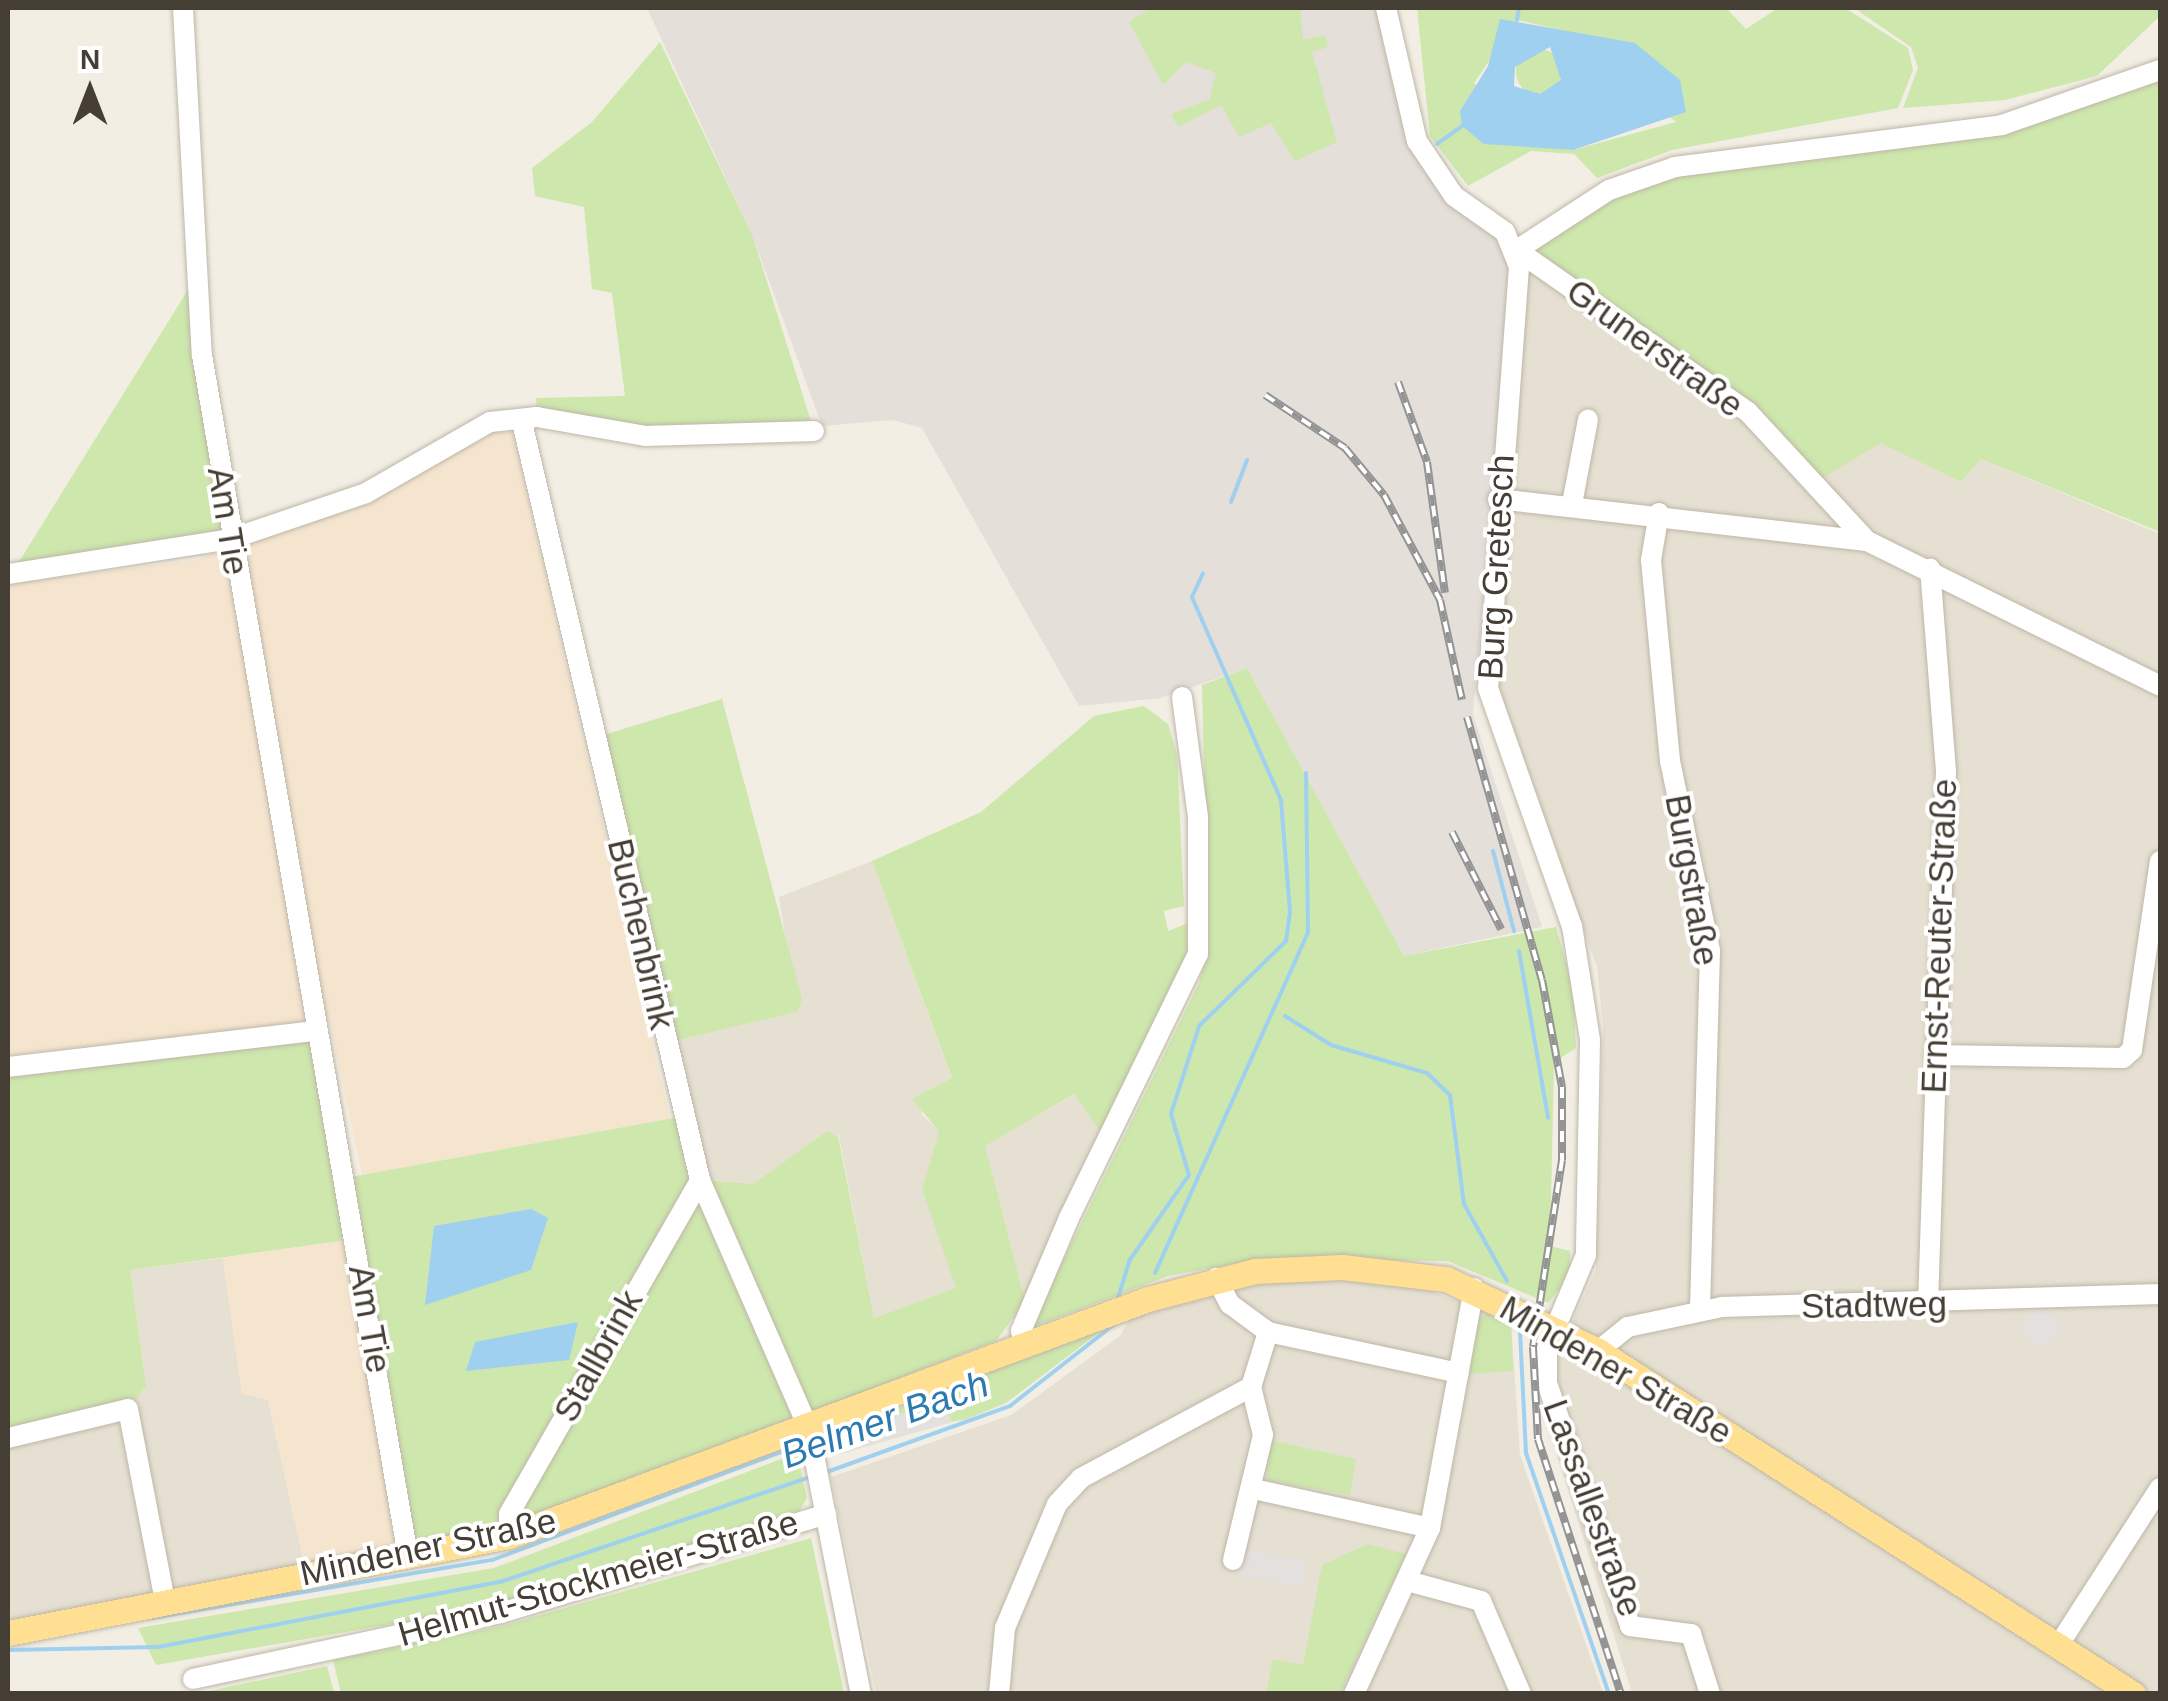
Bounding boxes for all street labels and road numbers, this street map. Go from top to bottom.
street label: Grunerstraße [1558,270,1752,426]
street label: Burg Gretesch [1469,453,1523,681]
street label: Am Tie [199,464,257,578]
street label: Ernst-Reuter-Straße [1913,778,1965,1094]
street label: Burgstraße [1656,791,1728,969]
street label: Buchenbrink [599,834,683,1034]
street label: Am Tie [340,1261,400,1377]
street label: Stallbrink [545,1283,651,1429]
street label: Stadtweg [1801,1283,1947,1327]
street label: Mindener Straße [1493,1287,1739,1453]
street label: Lassallestraße [1534,1394,1652,1622]
street label: Mindener Straße [296,1499,560,1595]
street label: Helmut-Stockmeier-Straße [393,1501,803,1655]

